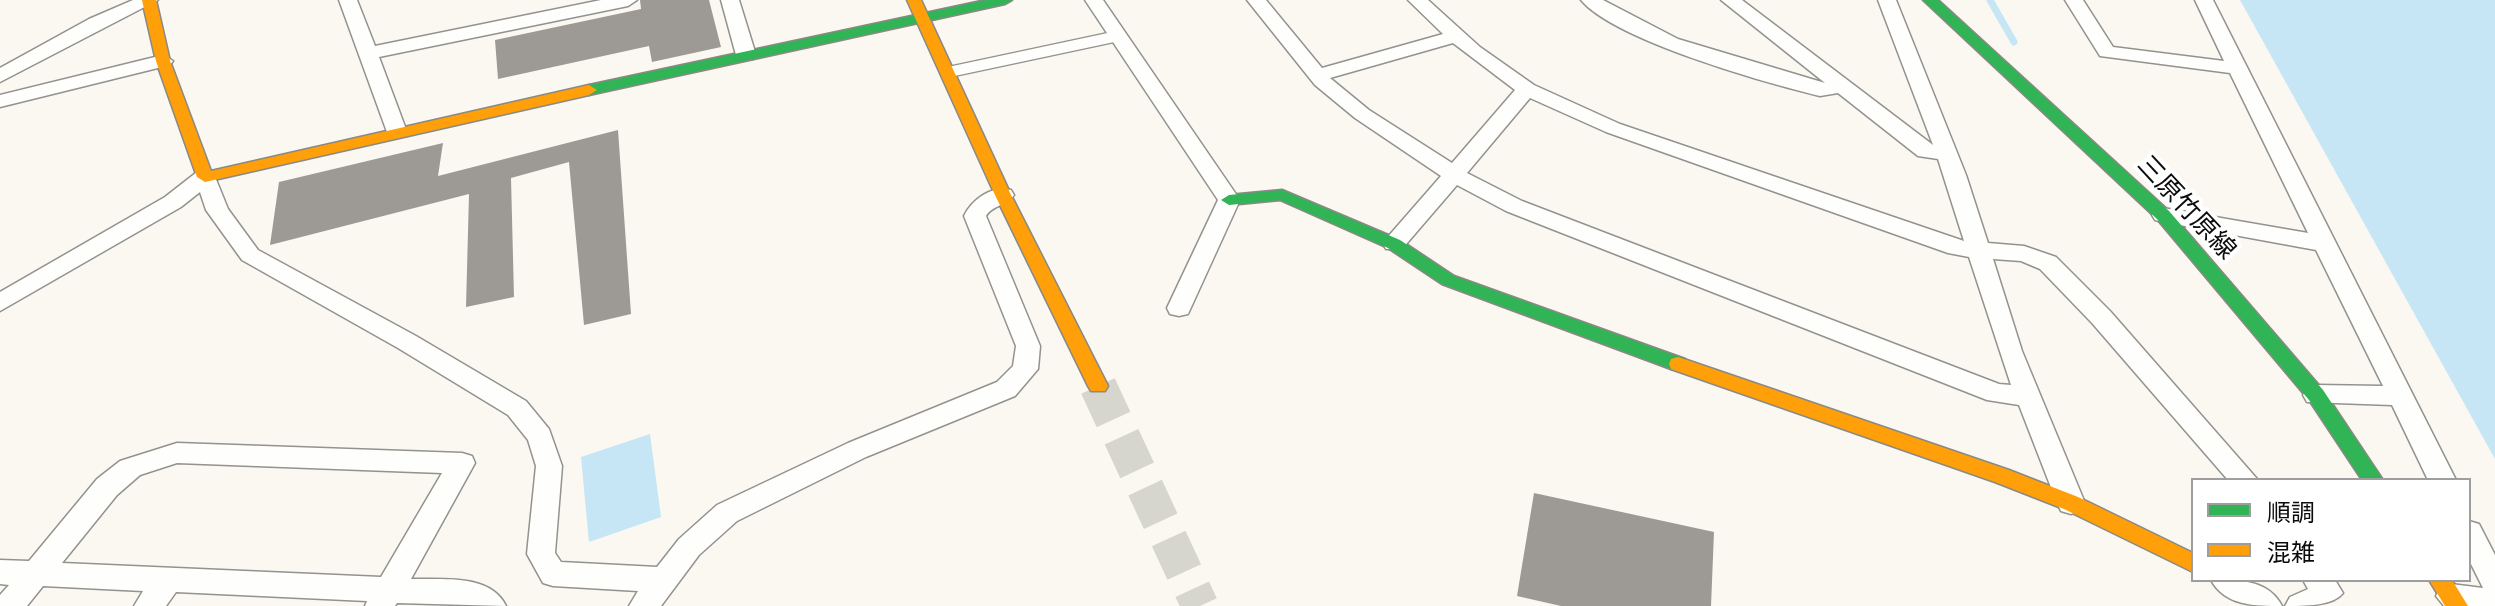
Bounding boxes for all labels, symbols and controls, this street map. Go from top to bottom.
street label: 三原竹原線 [2130,150,2242,266]
legend [2191,478,2471,582]
text: 順調 [2267,498,2315,527]
text: 混雑 [2267,538,2315,567]

